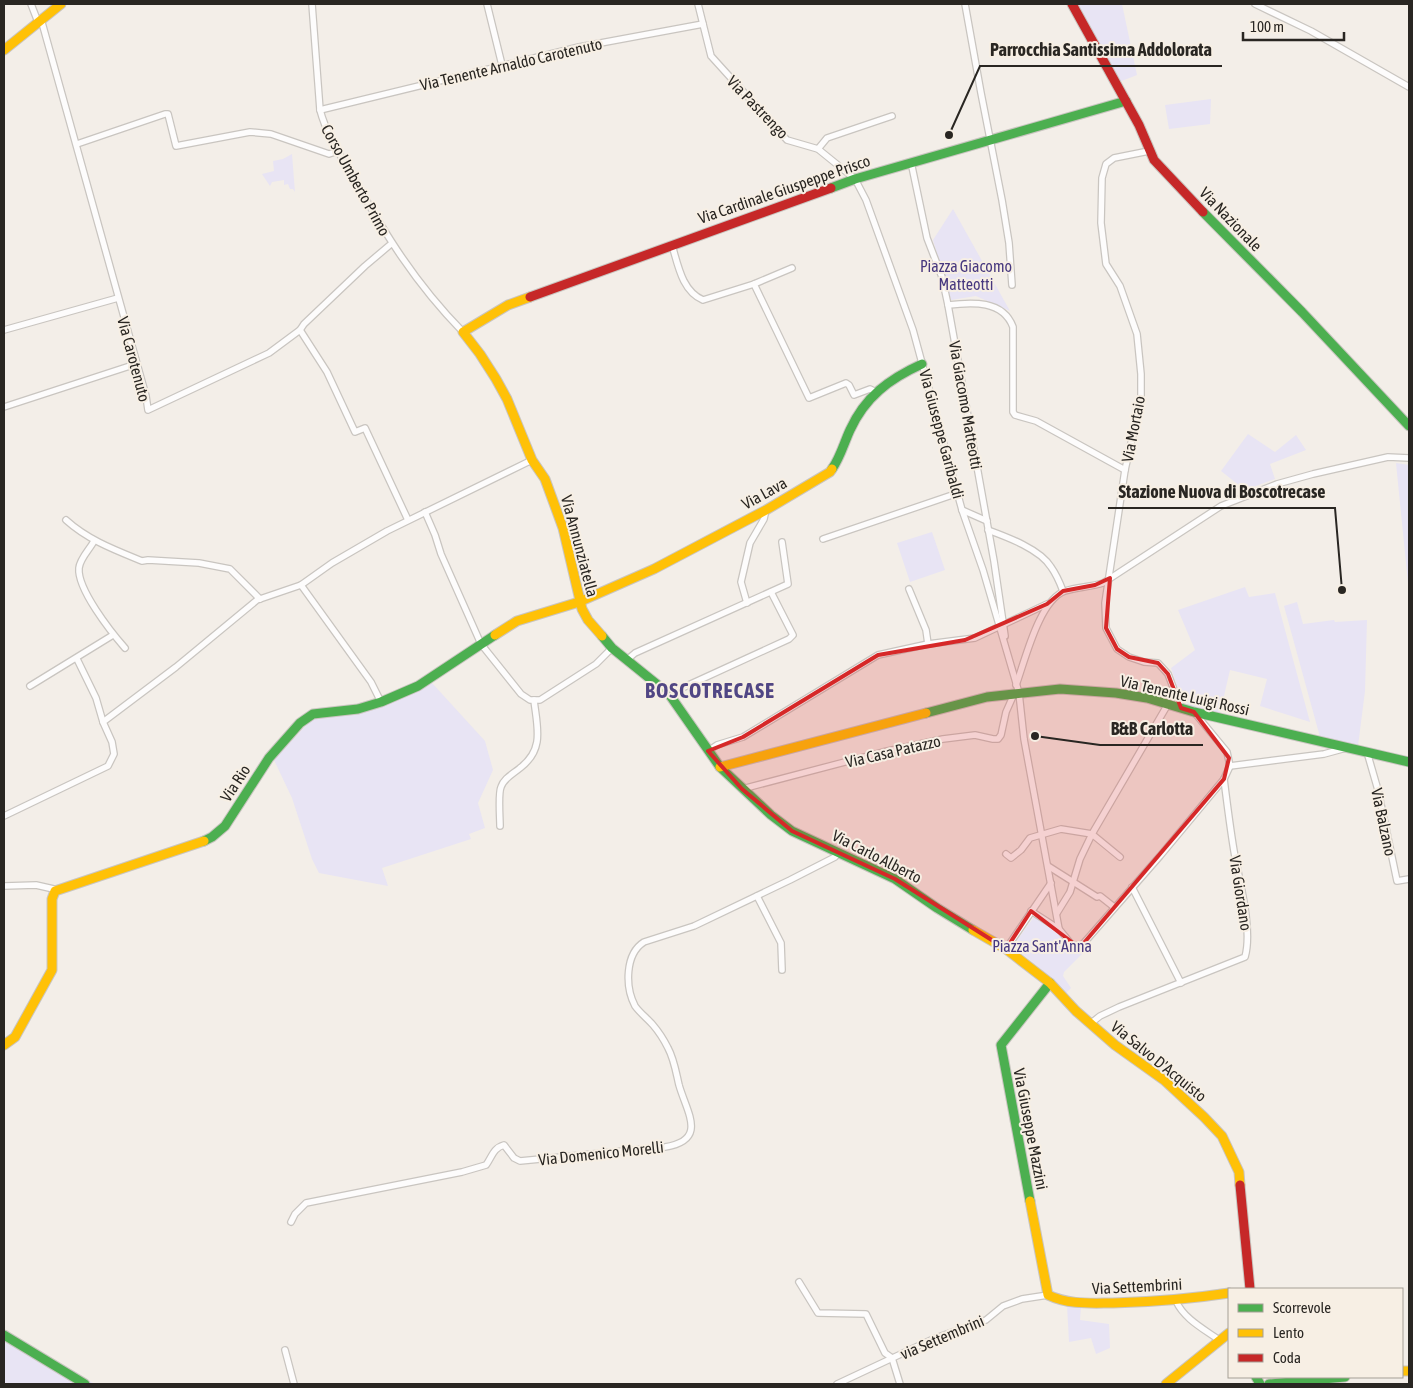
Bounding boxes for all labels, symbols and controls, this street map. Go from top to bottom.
scale bar [1243,10,1344,42]
text: 100 m [1250,18,1284,35]
callout: Parrocchia Santissima Addolorata [980,33,1222,66]
street label: Via Tenente Arnaldo Carotenuto [418,34,604,94]
text: Parrocchia Santissima Addolorata [990,39,1212,60]
street label: Via Pastrengo [723,72,792,143]
street label: Corso Umberto Primo [318,121,394,239]
street label: Via Cardinale Giuspeppe Prisco [696,151,873,228]
street label: Via Nazionale [1196,183,1266,255]
park label: Piazza Giacomo Matteotti [920,257,1012,293]
street label: Via Carotenuto [114,315,154,403]
street label: Via Giacomo Matteotti [946,339,986,471]
street label: Via Giuseppe Garibaldi [915,367,968,501]
street label: Via Mortaio [1118,394,1148,464]
street label: Via Lava [738,473,790,513]
callout: Stazione Nuova di Boscotrecase [1108,475,1335,508]
text: Stazione Nuova di Boscotrecase [1119,481,1325,502]
street label: Via Annunziatella [558,493,602,599]
street label: Via Tenente Luigi Rossi [1118,671,1251,720]
district label: BOSCOTRECASE [645,678,775,702]
callout: B&B Carlotta [1100,712,1203,745]
text: B&B Carlotta [1111,718,1193,739]
street label: Via Casa Patazzo [844,731,942,771]
street label: Via Rio [216,761,254,805]
street label: Via Balzano [1368,786,1400,858]
street label: Via Carlo Alberto [829,826,925,886]
street label: Via Giordano [1226,854,1256,932]
park label: Piazza Sant'Anna [992,937,1092,955]
street label: Via Salvo D'Acquisto [1107,1017,1210,1106]
street label: Via Giuseppe Mazzini [1009,1067,1052,1191]
street label: Via Domenico Morelli [537,1137,665,1169]
street label: Via Settembrini [1091,1275,1183,1297]
legend [1228,1288,1403,1378]
text: Scorrevole [1273,1299,1331,1316]
street label: via Settembrini [897,1311,987,1363]
text: Lento [1273,1324,1304,1341]
text: Coda [1273,1349,1301,1366]

